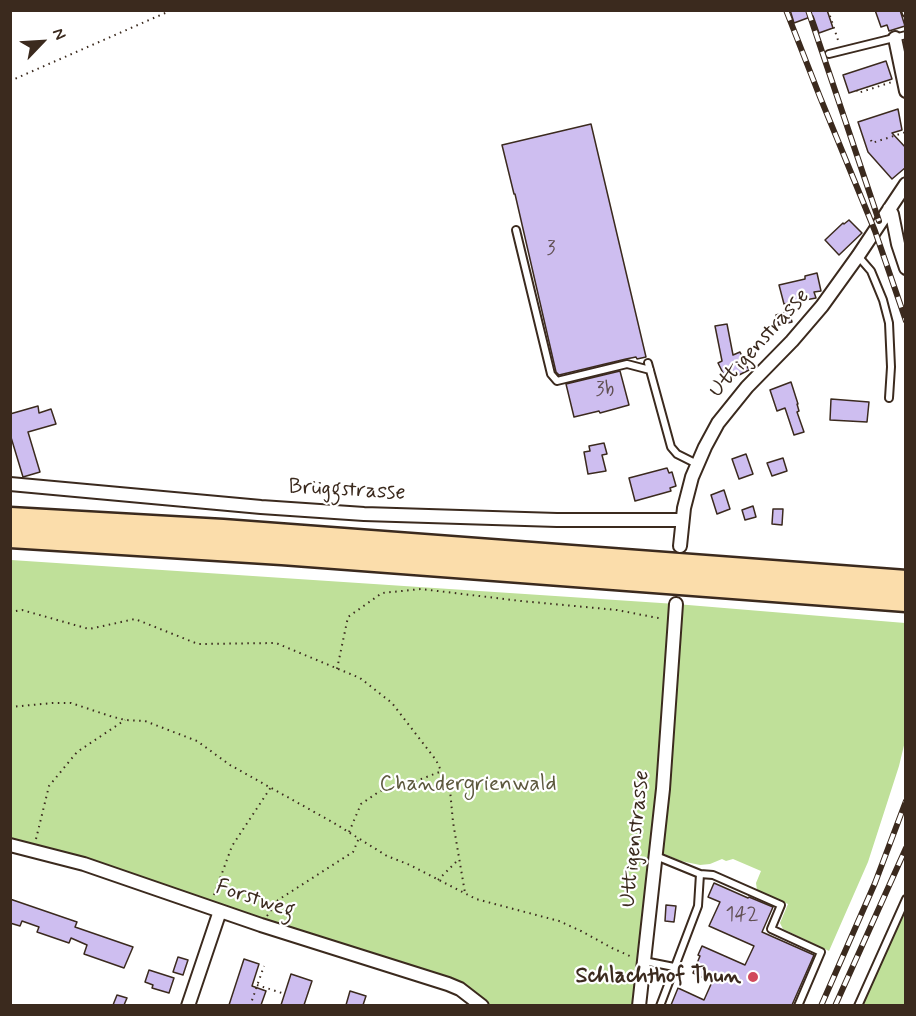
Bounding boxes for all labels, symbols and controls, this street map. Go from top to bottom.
north arrow [12,12,72,72]
text: N [47,25,71,43]
house number: 3 [546,238,556,262]
street label: Uttigenstrasse [704,284,816,404]
house number: 3b [596,379,614,403]
street label: Brüggstrasse [288,475,406,507]
street label: Uttigenstrasse [616,769,656,909]
park label: Chandergrienwald [379,772,557,798]
street label: Forstweg [212,875,298,925]
house number: 142 [726,904,758,928]
place label: Schlachthof Thun [575,964,741,990]
marker: Schlachthof Thun [746,970,760,984]

